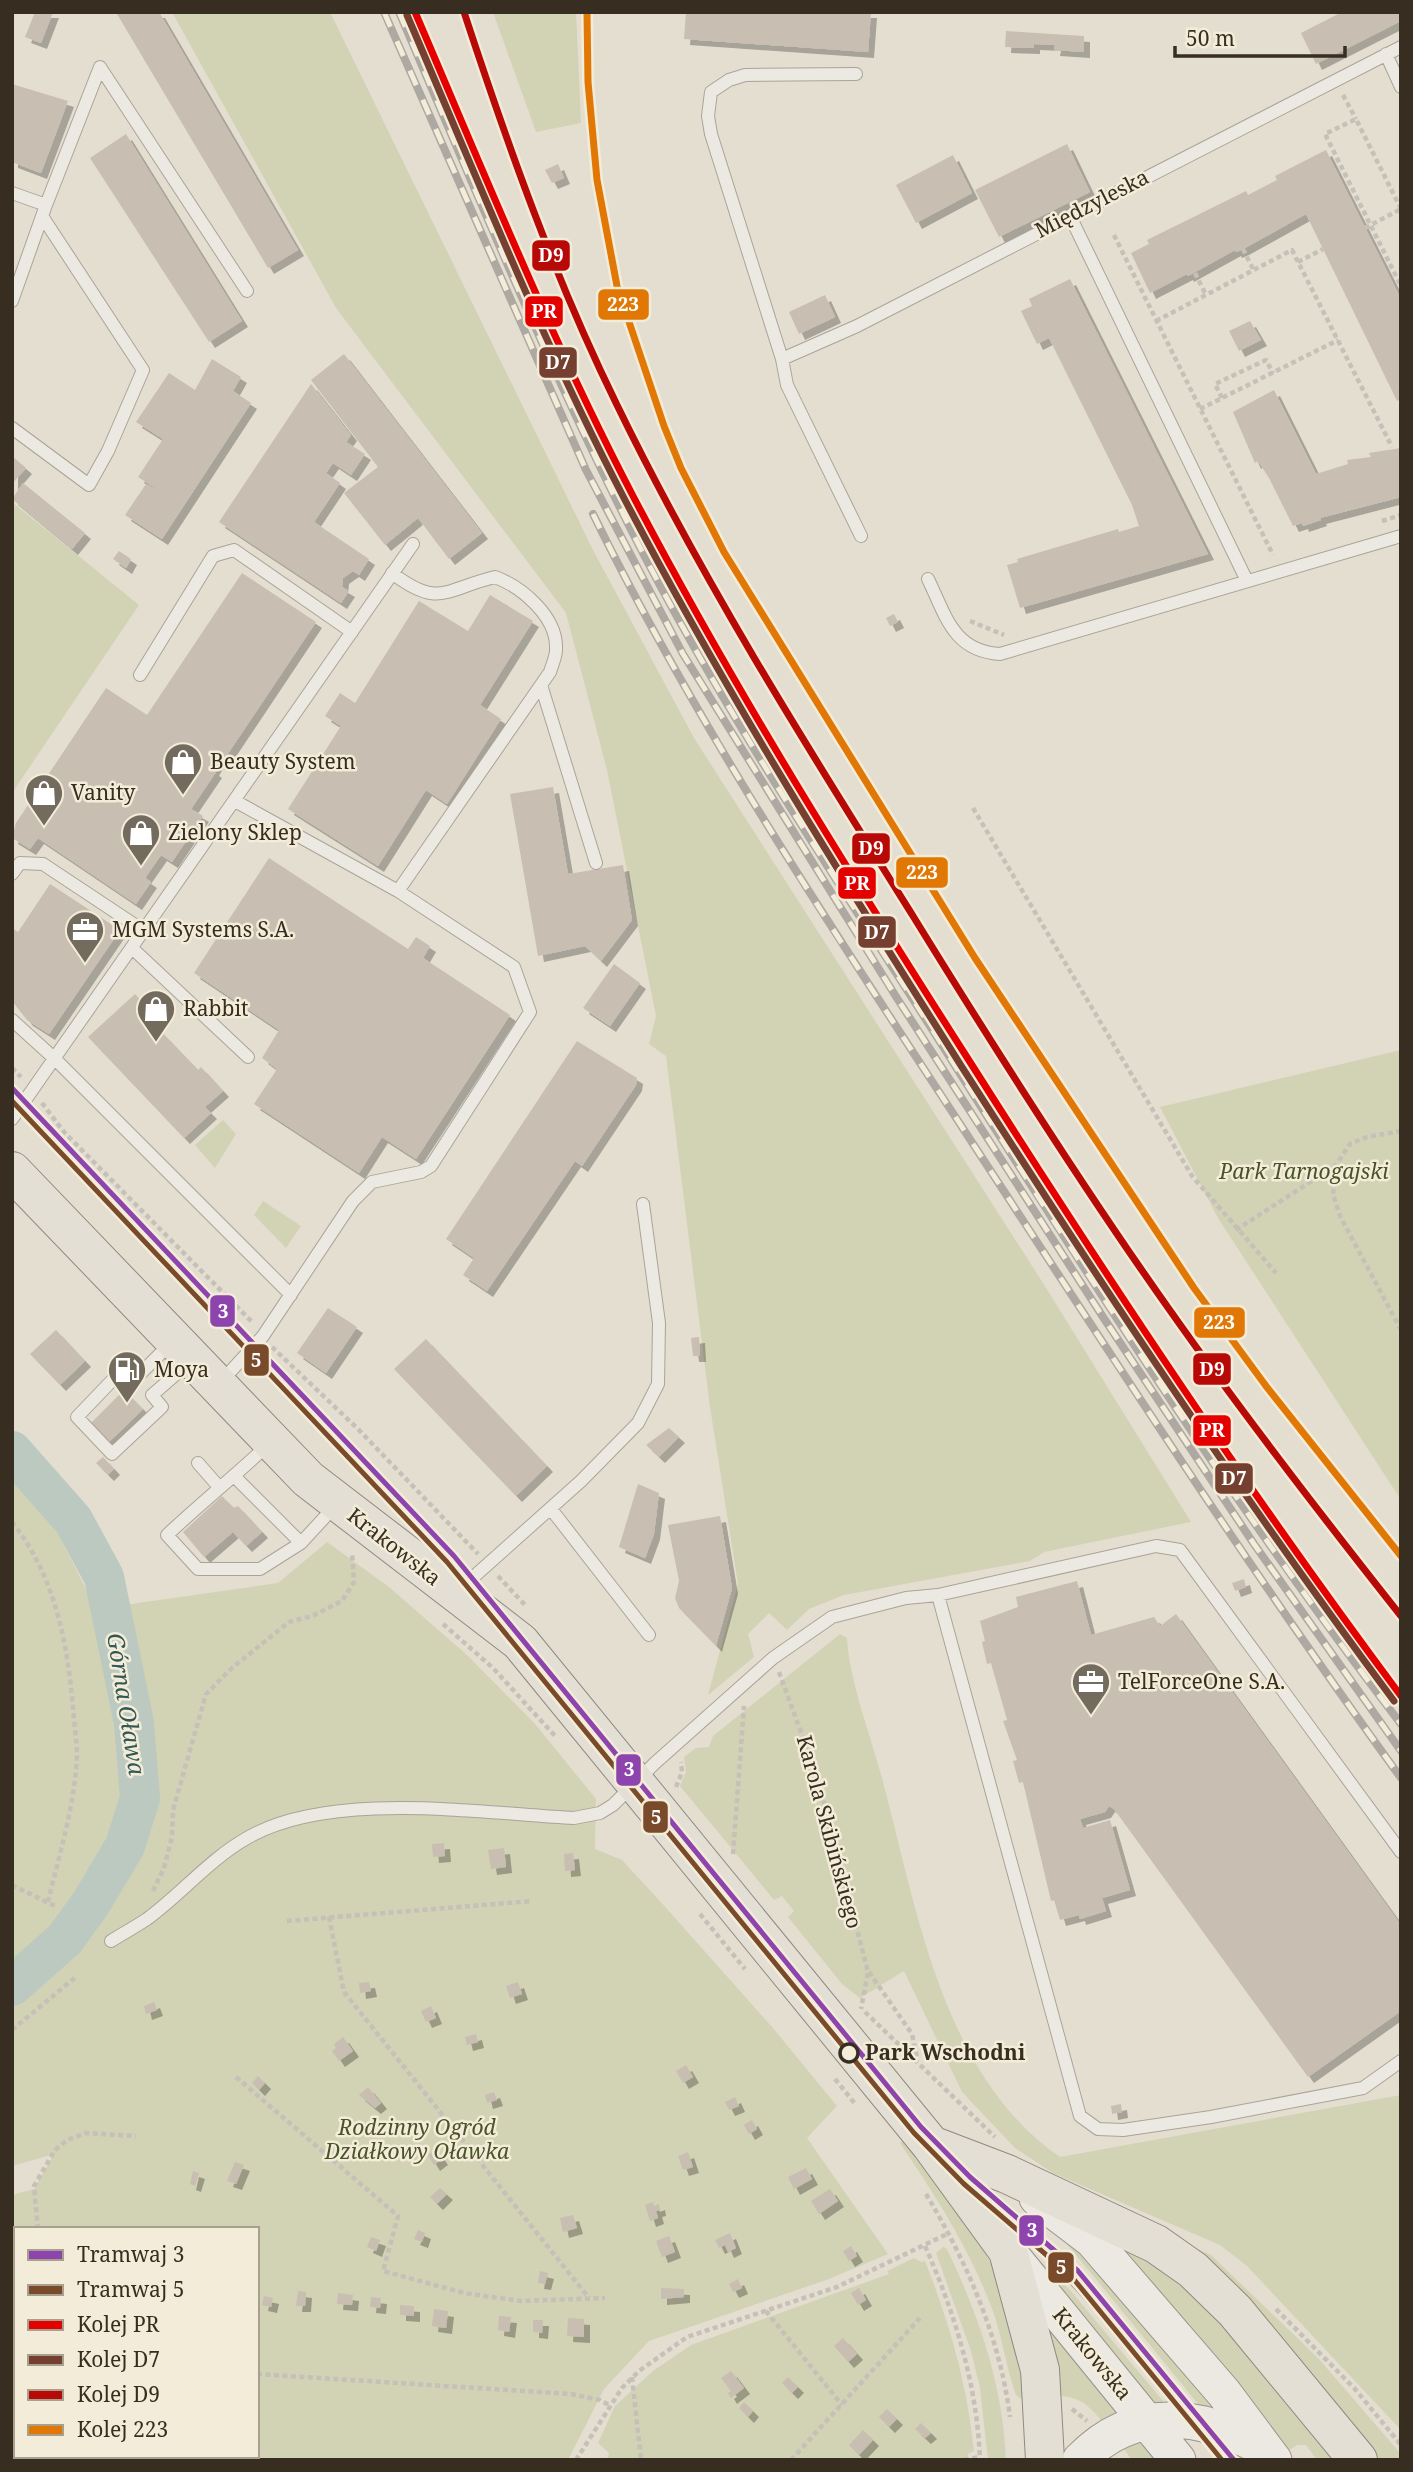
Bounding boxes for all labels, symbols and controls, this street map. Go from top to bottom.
scale bar [1175,14,1345,58]
text: 50 m [1186,24,1235,52]
street label: Międzyleska [1030,162,1153,244]
line badge: D9 [531,239,571,272]
text: D9 [538,242,564,268]
line badge: 223 [597,288,650,321]
text: 223 [607,291,639,317]
line badge: PR [524,295,564,328]
text: PR [531,298,557,324]
line badge: D7 [538,346,578,379]
text: D7 [545,349,571,375]
shop icon: Beauty System [162,741,204,796]
place label: Beauty System [210,747,356,775]
shop icon: Vanity [23,772,65,827]
place label: Vanity [71,778,135,806]
shop icon: Zielony Sklep [120,812,162,867]
place label: Zielony Sklep [168,818,302,846]
line badge: D9 [851,832,891,865]
text: D9 [858,835,884,861]
line badge: 223 [895,856,949,889]
text: 223 [906,859,938,885]
line badge: PR [837,866,877,900]
text: PR [844,870,870,896]
office icon: MGM Systems S.A. [64,909,106,964]
place label: MGM Systems S.A. [112,915,294,943]
line badge: D7 [857,915,897,949]
text: D7 [864,919,890,945]
shop icon: Rabbit [135,988,177,1043]
place label: Rabbit [183,994,249,1022]
park label: Park Tarnogajski [1218,1157,1389,1185]
line badge: 3 [209,1294,236,1328]
text: 3 [218,1298,228,1324]
line badge: 223 [1193,1306,1246,1339]
text: 223 [1203,1309,1235,1335]
line badge: 5 [243,1343,270,1377]
text: 5 [251,1347,261,1373]
fuel station icon: Moya [106,1349,148,1404]
line badge: D9 [1192,1352,1232,1386]
place label: Moya [154,1355,209,1383]
text: D9 [1199,1356,1225,1382]
line badge: PR [1192,1414,1232,1447]
text: PR [1199,1417,1225,1443]
line badge: D7 [1214,1462,1254,1495]
text: D7 [1221,1465,1247,1491]
street label: Krakowska [342,1501,447,1592]
water label: Górna Oława [100,1630,154,1778]
office icon: TelForceOne S.A. [1070,1661,1112,1716]
place label: TelForceOne S.A. [1118,1667,1285,1695]
street label: Karola Skibińskiego [791,1732,869,1931]
line badge: 3 [615,1753,642,1787]
text: 3 [624,1756,634,1782]
line badge: 5 [642,1800,669,1834]
text: 5 [651,1804,661,1830]
place label: Park Wschodni [865,2038,1026,2066]
marker: Park Wschodni [839,2043,859,2063]
park label: Rodzinny Ogród Działkowy Oławka [324,2113,510,2165]
line badge: 3 [1018,2214,1045,2247]
text: 3 [1027,2217,1037,2243]
legend [14,2227,259,2458]
text: Tramwaj 3 [77,2240,184,2268]
line badge: 5 [1047,2251,1075,2284]
text: 5 [1056,2254,1066,2280]
text: Tramwaj 5 [77,2275,184,2303]
street label: Krakowska [1047,2301,1139,2406]
text: Kolej PR [77,2310,160,2338]
text: Kolej D7 [77,2345,160,2373]
text: Kolej D9 [77,2380,160,2408]
text: Kolej 223 [77,2415,168,2443]

